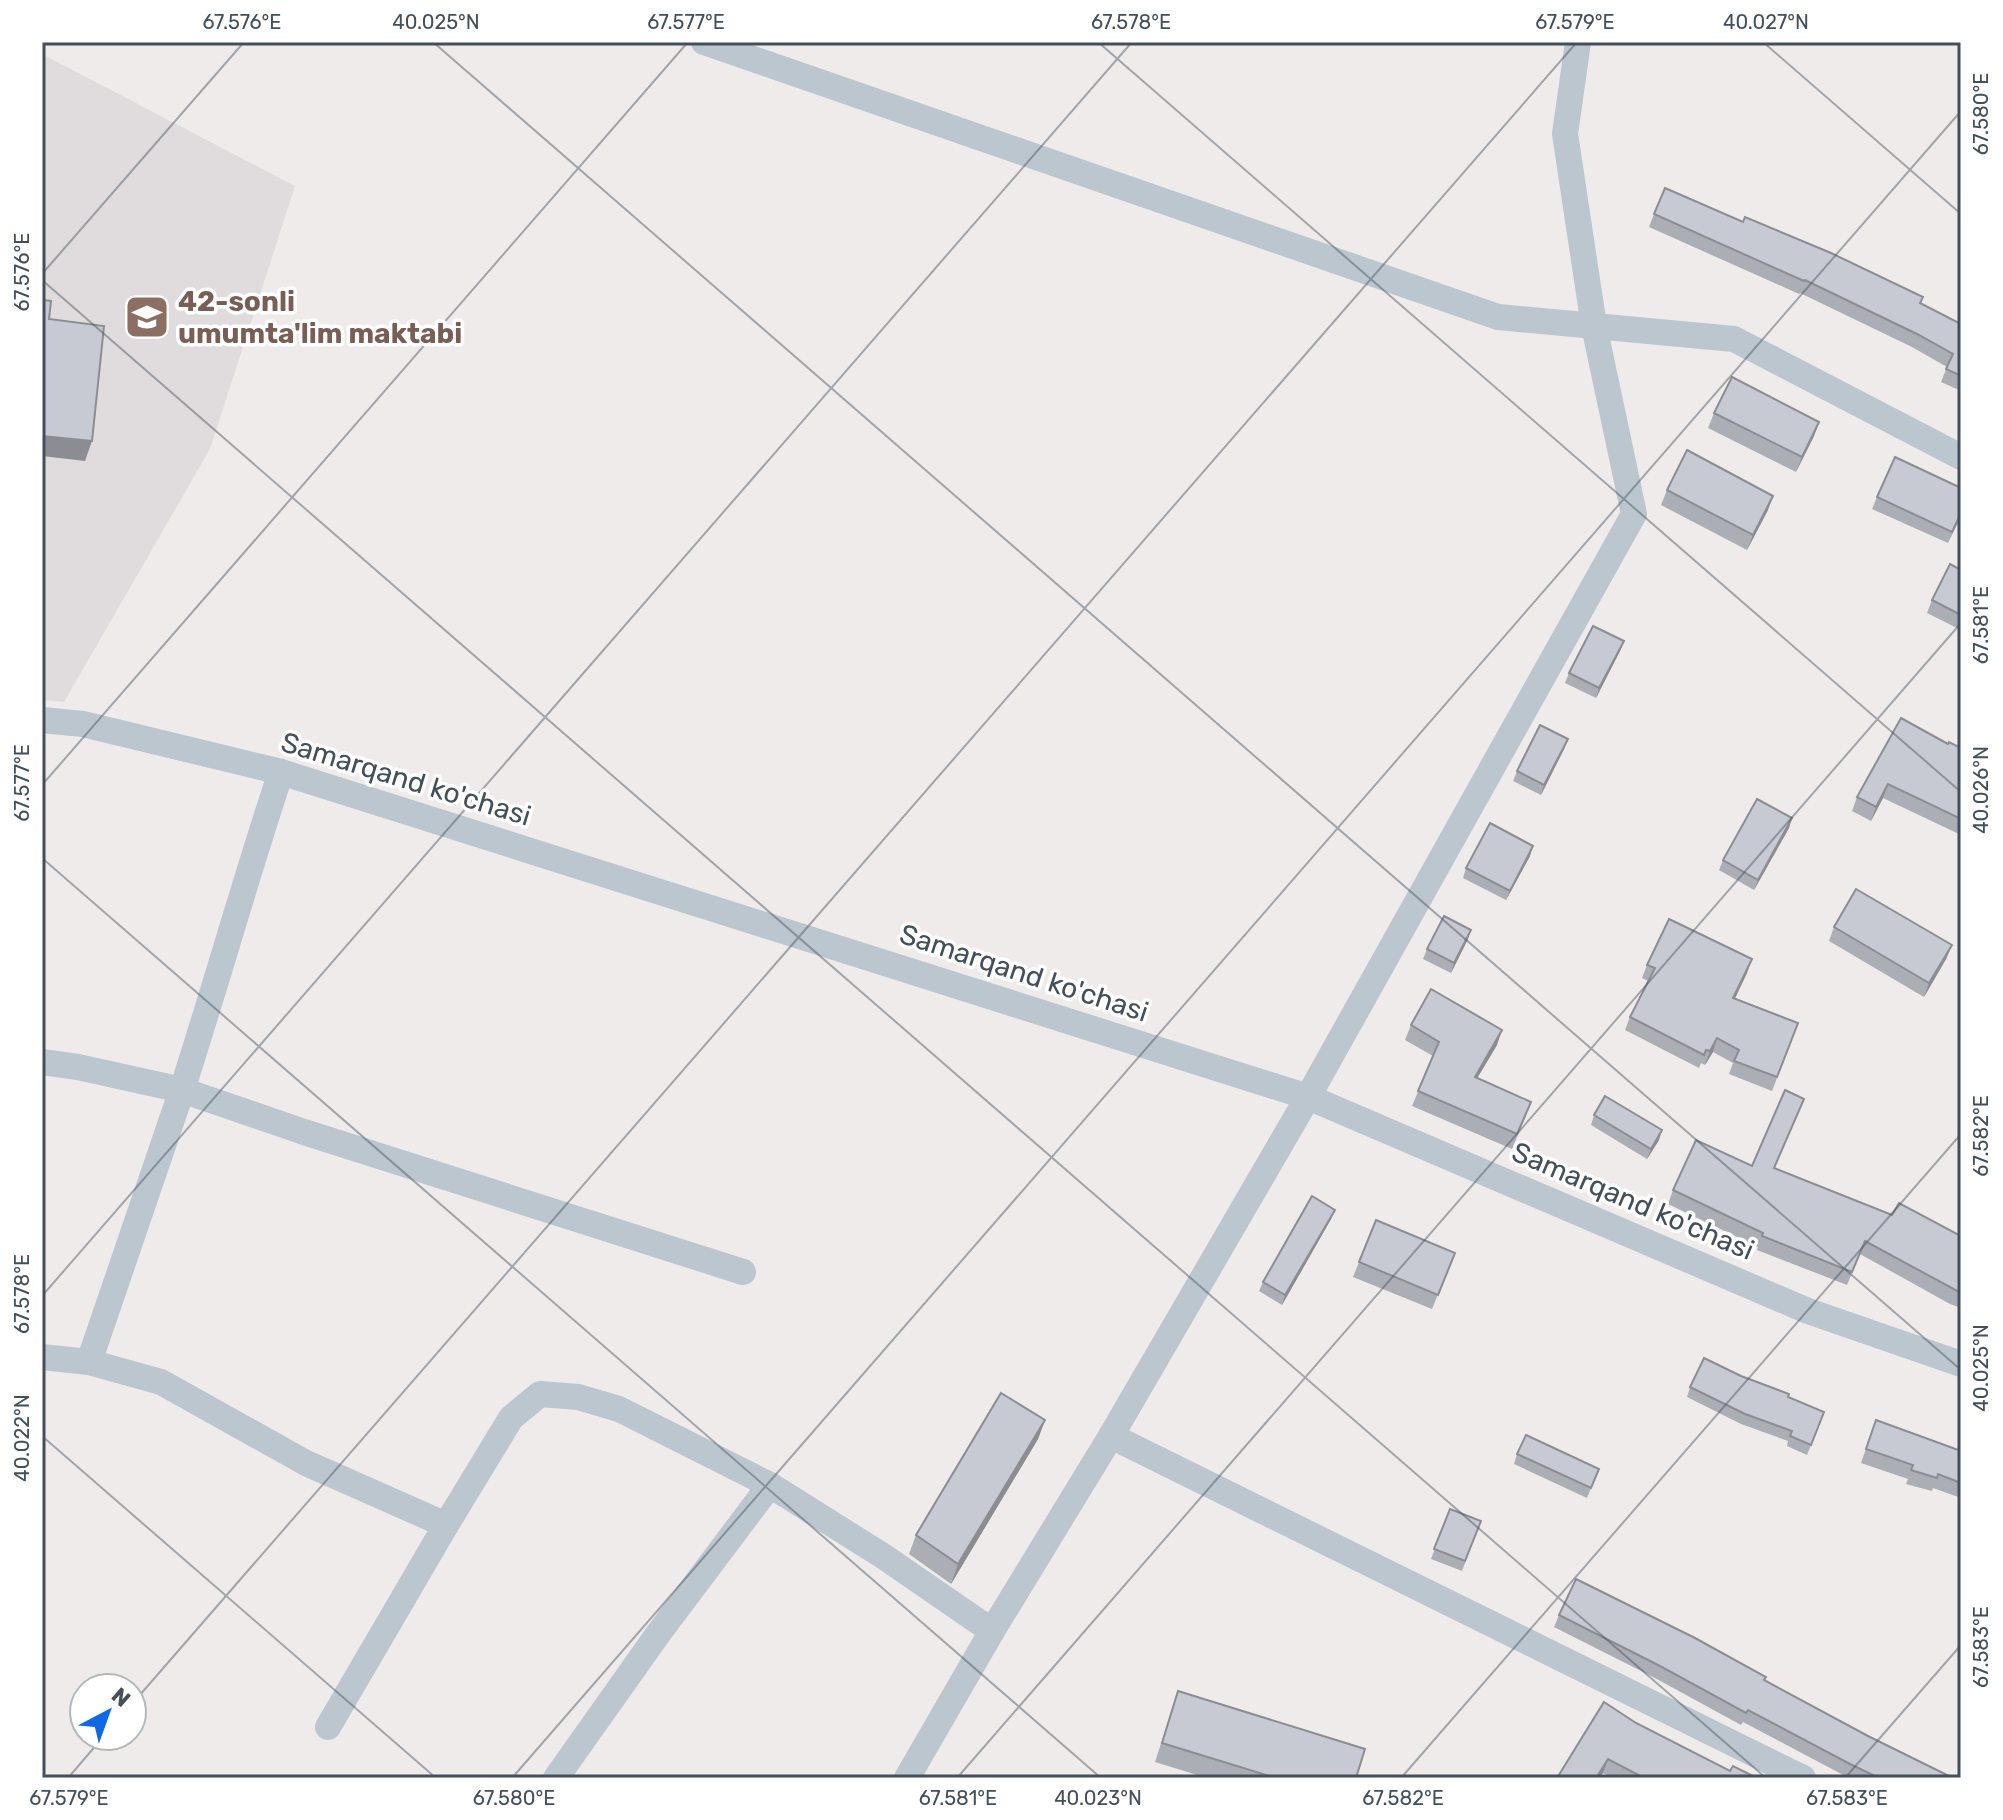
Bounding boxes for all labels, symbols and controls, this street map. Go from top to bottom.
text: 67.576°E [203,10,281,34]
text: 40.025°N [392,10,480,34]
text: 67.577°E [647,10,725,34]
text: 67.578°E [1091,10,1171,34]
text: 67.579°E [1535,10,1615,34]
text: 40.027°N [1723,10,1809,34]
text: 67.580°E [1969,73,1993,155]
text: 67.576°E [10,233,34,311]
place label: 42-sonli umumta'lim maktabi [178,285,462,350]
school or university icon: 42-sonli umumta'lim maktabi [123,293,171,341]
text: 67.581°E [1969,586,1993,664]
street label: Samarqand ko'chasi [277,725,535,833]
text: 67.577°E [10,744,34,822]
text: 40.026°N [1969,746,1993,834]
street label: Samarqand ko'chasi [895,917,1153,1029]
text: 67.582°E [1969,1095,1993,1177]
street label: Samarqand ko'chasi [1507,1135,1759,1267]
text: 67.578°E [10,1254,34,1334]
text: 40.025°N [1969,1324,1993,1412]
text: 40.022°N [10,1394,34,1482]
text: 67.583°E [1969,1606,1993,1688]
north arrow [68,1672,148,1752]
text: N [106,1682,136,1713]
text: 67.579°E [29,1786,109,1810]
text: 67.580°E [473,1786,555,1810]
text: 67.581°E [919,1786,997,1810]
text: 40.023°N [1054,1786,1142,1810]
text: 67.582°E [1362,1786,1444,1810]
text: 67.583°E [1806,1786,1888,1810]

